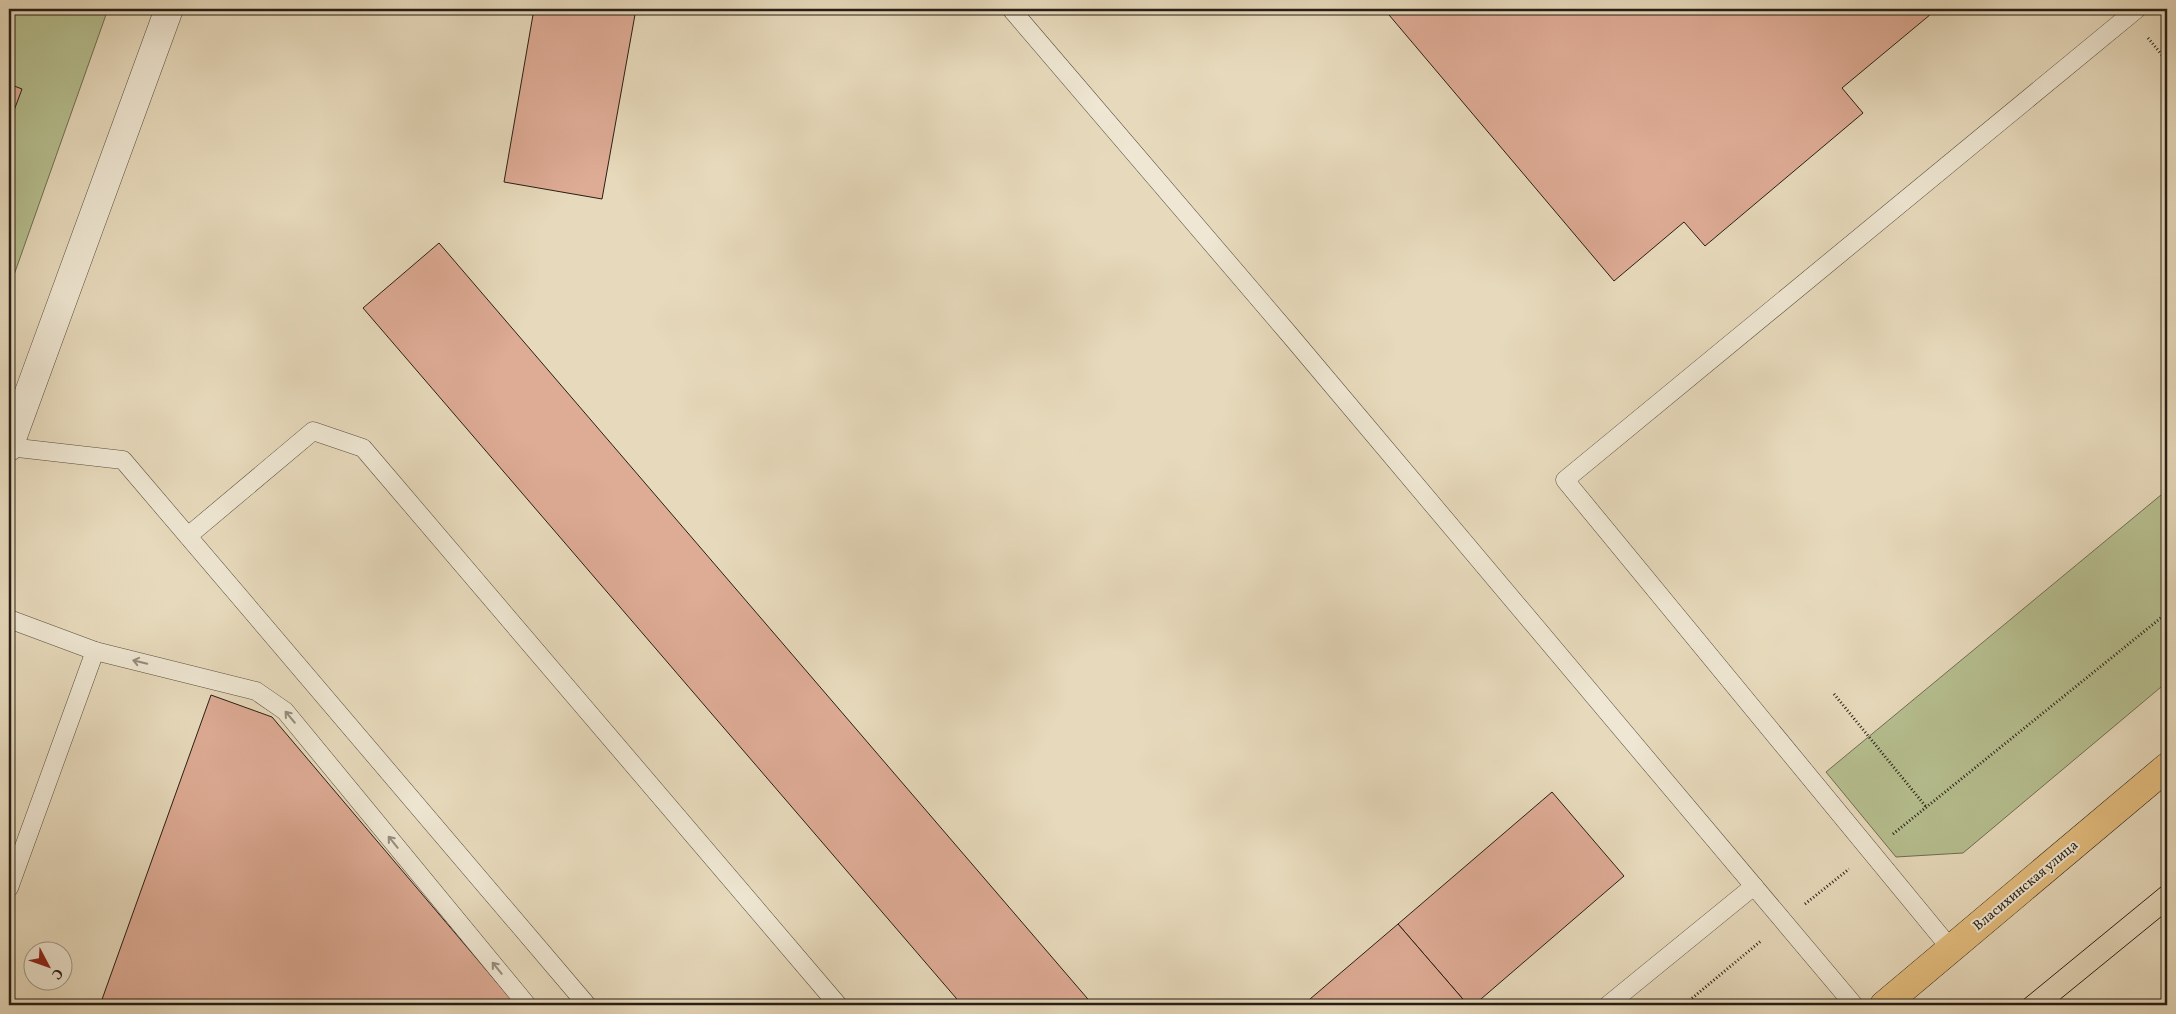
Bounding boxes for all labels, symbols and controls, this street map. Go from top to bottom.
one-way arrow [132,657,148,666]
one-way arrow [284,710,296,723]
one-way arrow [388,836,399,849]
street label: Власихинская улица [1969,836,2083,936]
north arrow [22,942,72,992]
one-way arrow [491,961,502,974]
text: С [47,964,67,983]

